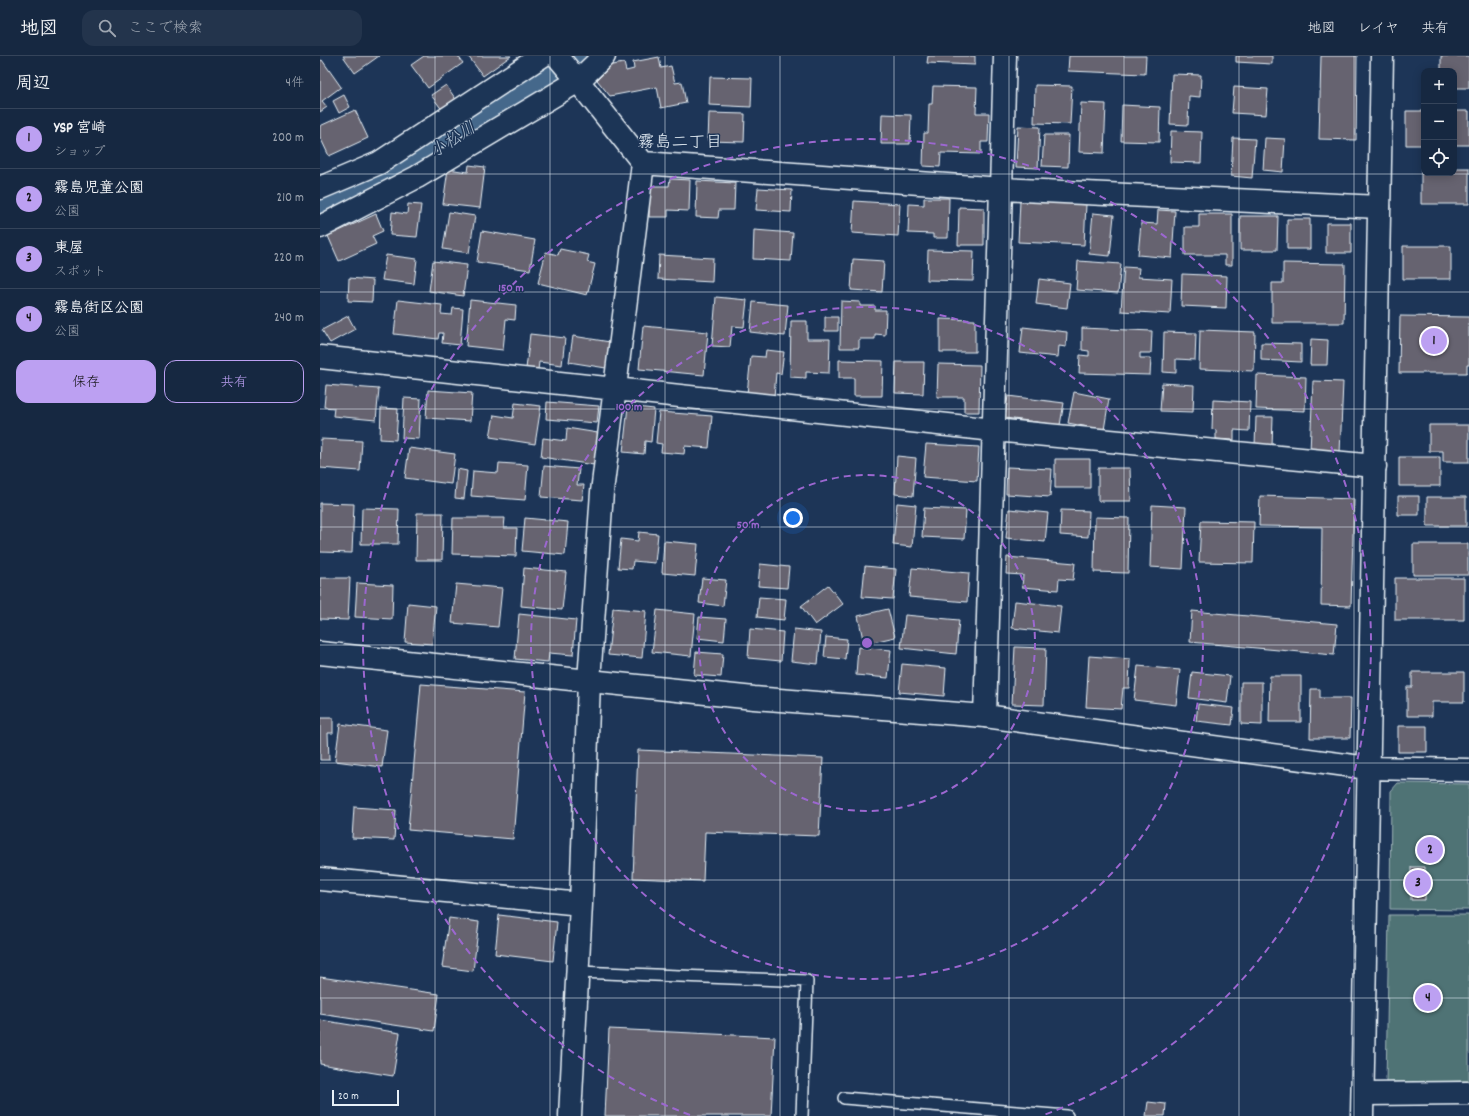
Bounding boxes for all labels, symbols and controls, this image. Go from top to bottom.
search box [82,10,362,46]
text: 地図 [20,17,58,44]
icon: search [96,17,118,39]
text: ここで検索 [128,18,203,40]
text: 地図 [1308,19,1336,39]
text: レイヤ [1358,19,1399,39]
text: 共有 [1421,19,1449,39]
map controls [1421,68,1457,176]
button: + [1421,68,1457,104]
text: 周辺 [16,73,50,97]
text: 4件 [286,74,304,93]
button: − [1421,104,1457,140]
text: YSP 宮崎 [54,118,106,140]
water label: 小松川 [426,118,482,165]
text: 1 [28,129,30,148]
text: 200 m [272,129,304,148]
district label: 霧島二丁目 [638,132,723,156]
button: locate [1421,140,1457,176]
text: ショップ [54,143,105,162]
text: 霧島児童公園 [54,178,144,200]
text: 2 [26,189,32,208]
text: 210 m [276,189,304,208]
text: 公園 [54,203,80,222]
text: 東屋 [54,238,84,260]
text: 3 [26,249,32,268]
text: 220 m [274,249,304,268]
text: スポット [54,263,106,282]
text: 150 m [498,280,524,297]
text: 霧島街区公園 [54,298,144,320]
text: 4 [26,309,32,328]
text: 240 m [274,309,304,328]
text: 公園 [54,323,80,342]
pin: 1 [1421,326,1447,356]
button: 保存 [16,360,156,403]
button: 共有 [164,360,304,403]
text: 100 m [616,399,642,416]
your location [783,508,803,528]
text: 50 m [736,517,760,534]
centre of rings [860,636,874,650]
pin: 2 [1417,835,1443,865]
pin: 3 [1405,868,1431,898]
pin: 4 [1415,983,1441,1013]
scale bar [332,1088,399,1107]
text: 20 m [338,1089,359,1105]

